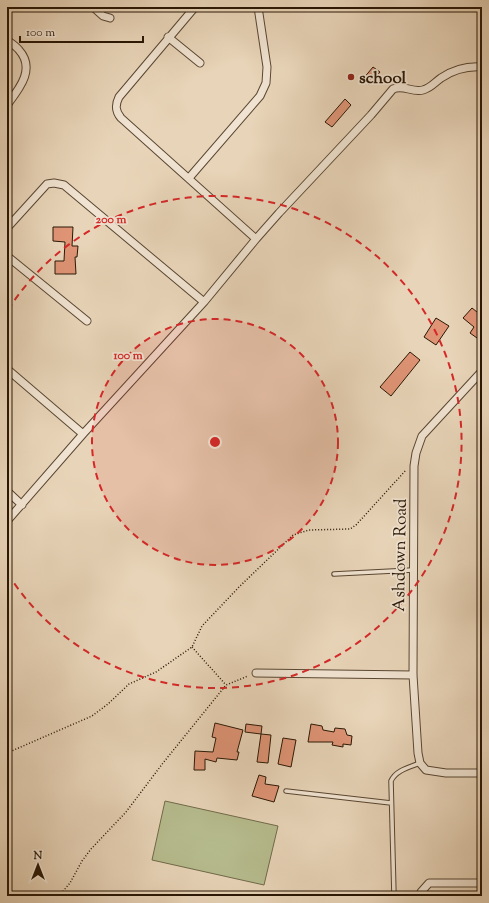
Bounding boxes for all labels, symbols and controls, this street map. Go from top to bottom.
scale bar [20,18,143,44]
text: 100 m [26,24,55,42]
place label: school [359,67,407,91]
marker: school [346,72,356,82]
text: 200 m [96,211,126,229]
text: 100 m [112,347,143,365]
centre of rings [208,435,222,449]
street label: Ashdown Road [388,498,414,612]
north arrow [18,845,58,885]
text: N [33,848,43,864]

